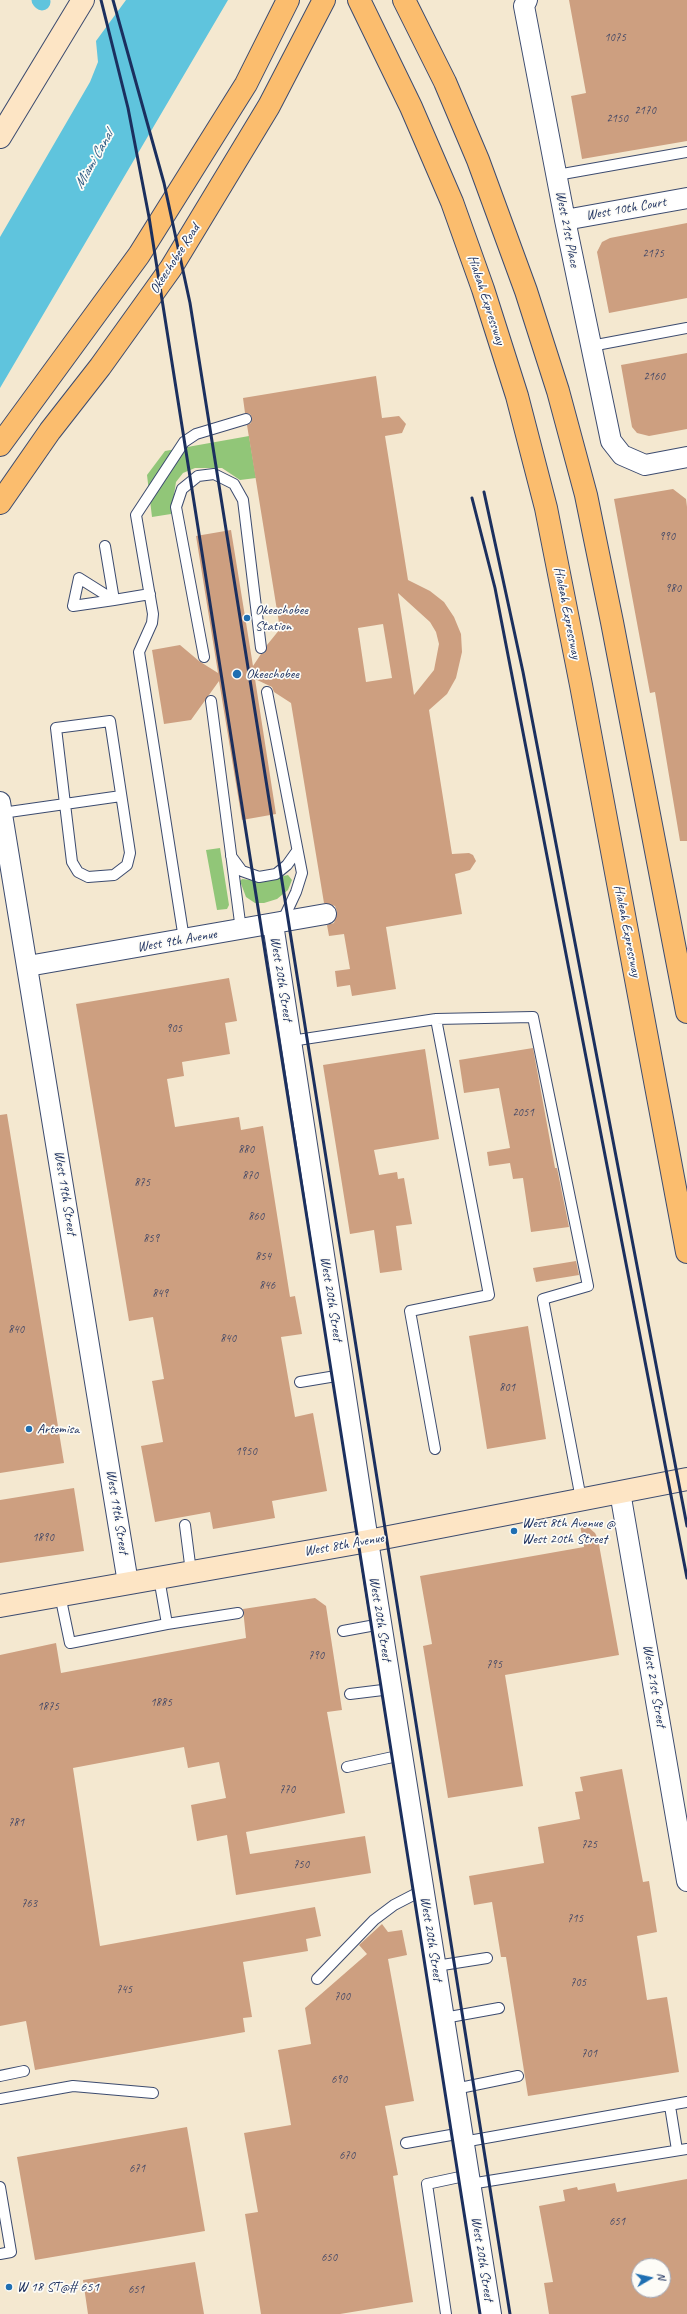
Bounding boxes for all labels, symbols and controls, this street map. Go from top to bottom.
house number: 1075 [604,31,626,45]
house number: 2170 [634,104,656,118]
house number: 2150 [606,112,628,126]
water label: Miami Canal [70,128,118,192]
street label: West 21st Place [551,189,583,269]
street label: West 10th Court [585,194,667,224]
street label: Okeechobee Road [146,221,204,297]
house number: 2175 [642,247,664,261]
street label: Hialeah Expressway [464,253,508,347]
house number: 2160 [643,370,665,384]
house number: 990 [659,530,675,544]
street label: Hialeah Expressway [550,566,584,660]
house number: 980 [665,582,681,596]
place label: Okeechobee Station [255,602,308,634]
marker: Okeechobee Station [242,613,252,623]
place label: Okeechobee [246,666,299,682]
marker: Okeechobee [231,668,243,680]
street label: Hialeah Expressway [610,884,644,978]
street label: West 9th Avenue [136,926,218,956]
street label: West 20th Street [266,936,296,1022]
house number: 905 [166,1022,182,1036]
house number: 2051 [512,1106,534,1120]
house number: 880 [238,1143,254,1157]
street label: West 19th Street [50,1150,80,1236]
house number: 870 [242,1169,258,1183]
house number: 875 [134,1176,150,1190]
house number: 860 [248,1210,264,1224]
house number: 859 [143,1232,159,1246]
house number: 854 [255,1250,271,1264]
street label: West 20th Street [316,1256,346,1342]
house number: 846 [259,1279,275,1293]
house number: 849 [152,1287,168,1301]
house number: 840 [8,1323,24,1337]
house number: 840 [220,1332,236,1346]
house number: 801 [499,1381,515,1395]
place label: Artemisa [37,1421,79,1437]
marker: Artemisa [24,1424,34,1434]
house number: 1950 [235,1445,257,1459]
street label: West 19th Street [102,1469,132,1555]
place label: West 8th Avenue @ West 20th Street [522,1515,615,1548]
marker: West 8th Avenue @ West 20th Street [509,1526,519,1536]
street label: West 8th Avenue [303,1530,385,1560]
house number: 1890 [32,1531,54,1545]
street label: West 20th Street [365,1576,395,1662]
street label: West 21st Street [638,1643,670,1729]
house number: 790 [308,1649,324,1663]
house number: 795 [486,1658,502,1672]
house number: 1885 [150,1696,172,1710]
house number: 1875 [37,1700,59,1714]
house number: 770 [279,1783,295,1797]
house number: 781 [8,1816,24,1830]
house number: 725 [581,1838,597,1852]
house number: 750 [293,1858,309,1872]
street label: West 20th Street [416,1896,446,1982]
house number: 763 [21,1897,37,1911]
house number: 715 [567,1912,583,1926]
house number: 705 [570,1976,586,1990]
house number: 745 [116,1983,132,1997]
house number: 700 [334,1990,350,2004]
house number: 701 [581,2047,597,2061]
house number: 690 [331,2073,347,2087]
house number: 670 [339,2149,355,2163]
house number: 671 [129,2162,145,2176]
house number: 651 [609,2215,625,2229]
street label: West 20th Street [467,2216,497,2302]
house number: 650 [321,2251,337,2265]
north arrow [631,2258,671,2298]
text: N [654,2272,669,2281]
place label: W 18 ST@# 651 [17,2279,99,2295]
marker: W 18 ST@# 651 [4,2282,14,2292]
house number: 651 [128,2283,144,2297]

